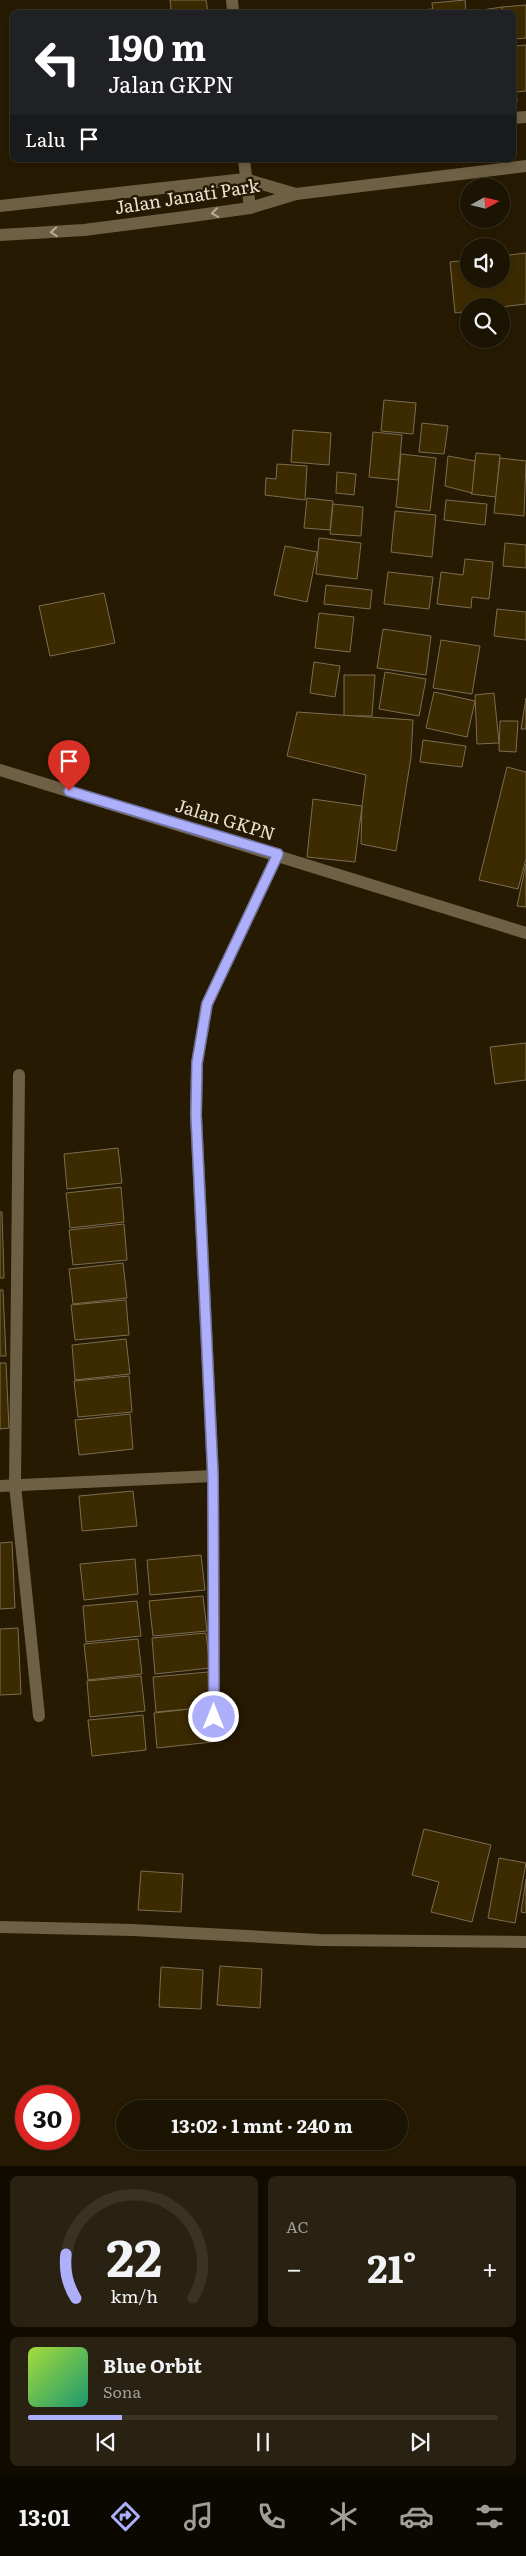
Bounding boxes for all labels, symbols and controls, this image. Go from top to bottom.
text: 190 m [108,20,206,72]
icon: left [25,30,90,95]
text: Jalan GKPN [108,67,234,100]
text: Lalu [25,125,65,153]
icon: arrive [75,125,103,153]
street label: Jalan Janati Park [112,171,262,220]
north arrow [460,178,510,228]
map controls [460,178,510,348]
one-way arrow [211,207,219,218]
one-way arrow [49,226,57,237]
button: sound [460,238,510,288]
button: search [460,298,510,348]
pin [48,740,90,791]
icon: arrive [55,747,83,775]
street label: Jalan GKPN [172,791,279,847]
position arrow [187,1690,239,1742]
speed limit sign: 30 [15,2085,80,2150]
text: 13:02 · 1 mnt · 240 m [171,2111,353,2139]
text: AC [286,2214,309,2238]
text: 22 [106,2216,162,2293]
text: 21° [367,2238,417,2295]
text: − [286,2246,302,2288]
text: + [482,2246,498,2288]
text: km/h [110,2282,158,2309]
text: Blue Orbit [103,2351,202,2379]
text: Sona [103,2379,141,2403]
icon: previous [92,2428,120,2456]
icon: pause [249,2428,277,2456]
icon: next [406,2428,434,2456]
icon: directions [108,2499,143,2534]
icon: music [181,2499,216,2534]
icon: phone [254,2499,289,2534]
icon: climate [326,2499,361,2534]
icon: car [399,2499,434,2534]
icon: filters [472,2499,507,2534]
text: 13:01 [19,2500,70,2533]

